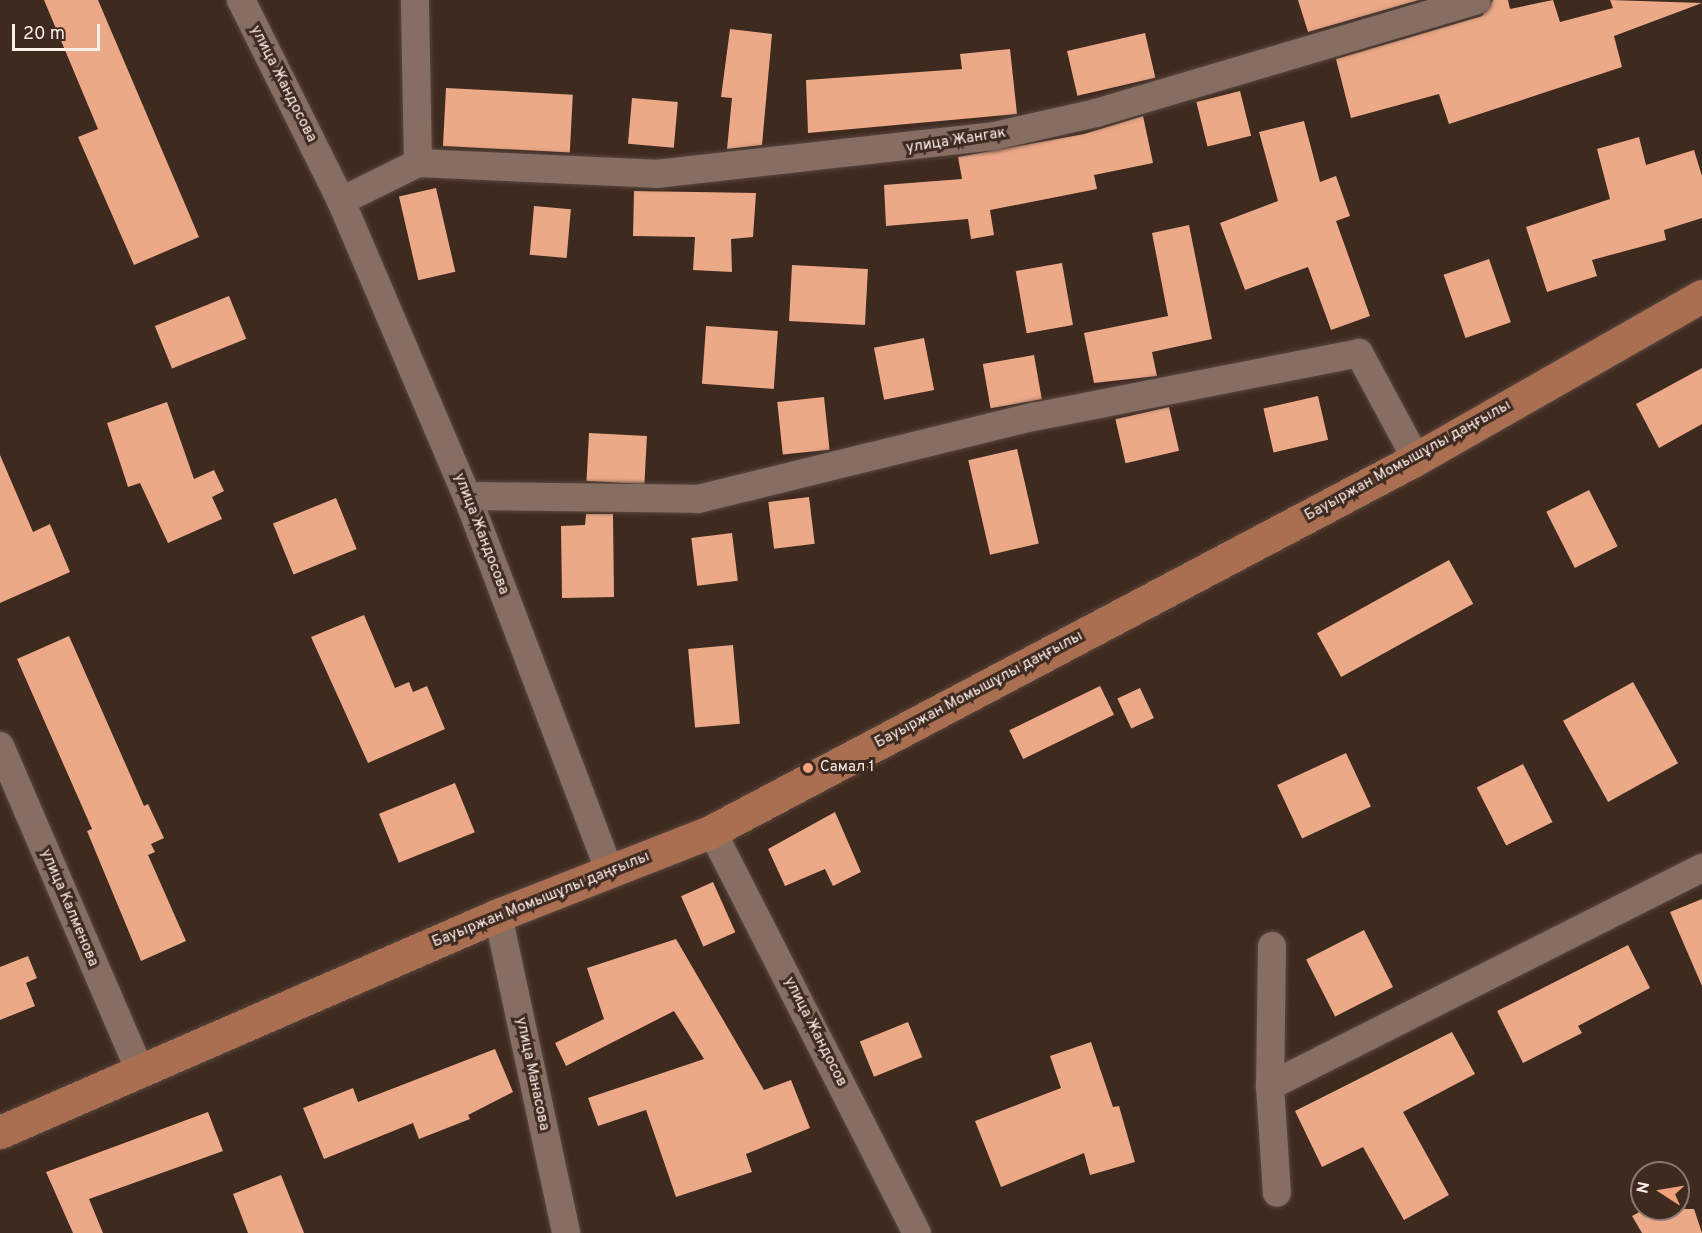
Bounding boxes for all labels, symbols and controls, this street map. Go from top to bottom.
scale bar [15,12,104,50]
text: 20 m [23,23,65,46]
street label: улица Жандосова [246,23,320,145]
street label: улица Жангак [905,124,1007,158]
street label: Бауыржан Момышұлы даңғылы [1302,397,1514,525]
street label: улица Жандосова [450,471,512,597]
street label: Бауыржан Момышұлы даңғылы [872,627,1086,753]
place label: Самал 1 [820,759,874,777]
marker: Самал 1 [801,761,815,775]
street label: улица Калменова [36,847,102,969]
street label: Бауыржан Момышұлы даңғылы [430,848,652,952]
street label: улица Жандосов [780,974,850,1090]
street label: улица Манасова [511,1016,553,1132]
north arrow [1630,1161,1690,1221]
text: N [1633,1180,1655,1195]

